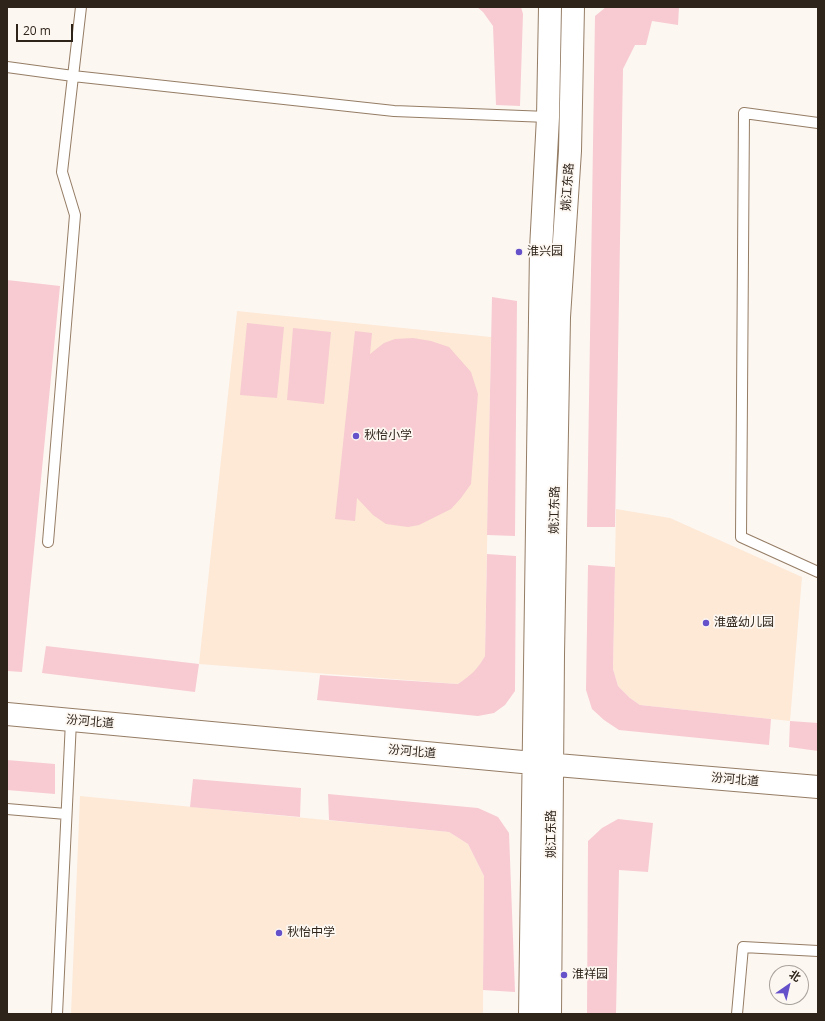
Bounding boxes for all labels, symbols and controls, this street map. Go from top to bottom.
scale bar [18,16,75,42]
text: 20 m [23,22,51,39]
street label: 姚江东路 [559,163,577,211]
place label: 淮兴园 [527,245,563,259]
marker: 淮兴园 [514,247,524,257]
place label: 秋怡小学 [364,429,412,443]
marker: 秋怡小学 [351,431,361,441]
street label: 姚江东路 [547,486,563,534]
place label: 淮盛幼儿园 [714,616,774,630]
marker: 淮盛幼儿园 [701,618,711,628]
street label: 汾河北道 [65,713,115,731]
street label: 汾河北道 [387,743,437,761]
street label: 汾河北道 [710,771,760,789]
street label: 姚江东路 [545,810,559,858]
place label: 秋怡中学 [287,926,335,940]
marker: 秋怡中学 [274,928,284,938]
north arrow [769,965,809,1005]
text: 北 [787,966,804,985]
place label: 淮祥园 [572,968,608,982]
marker: 淮祥园 [559,970,569,980]

